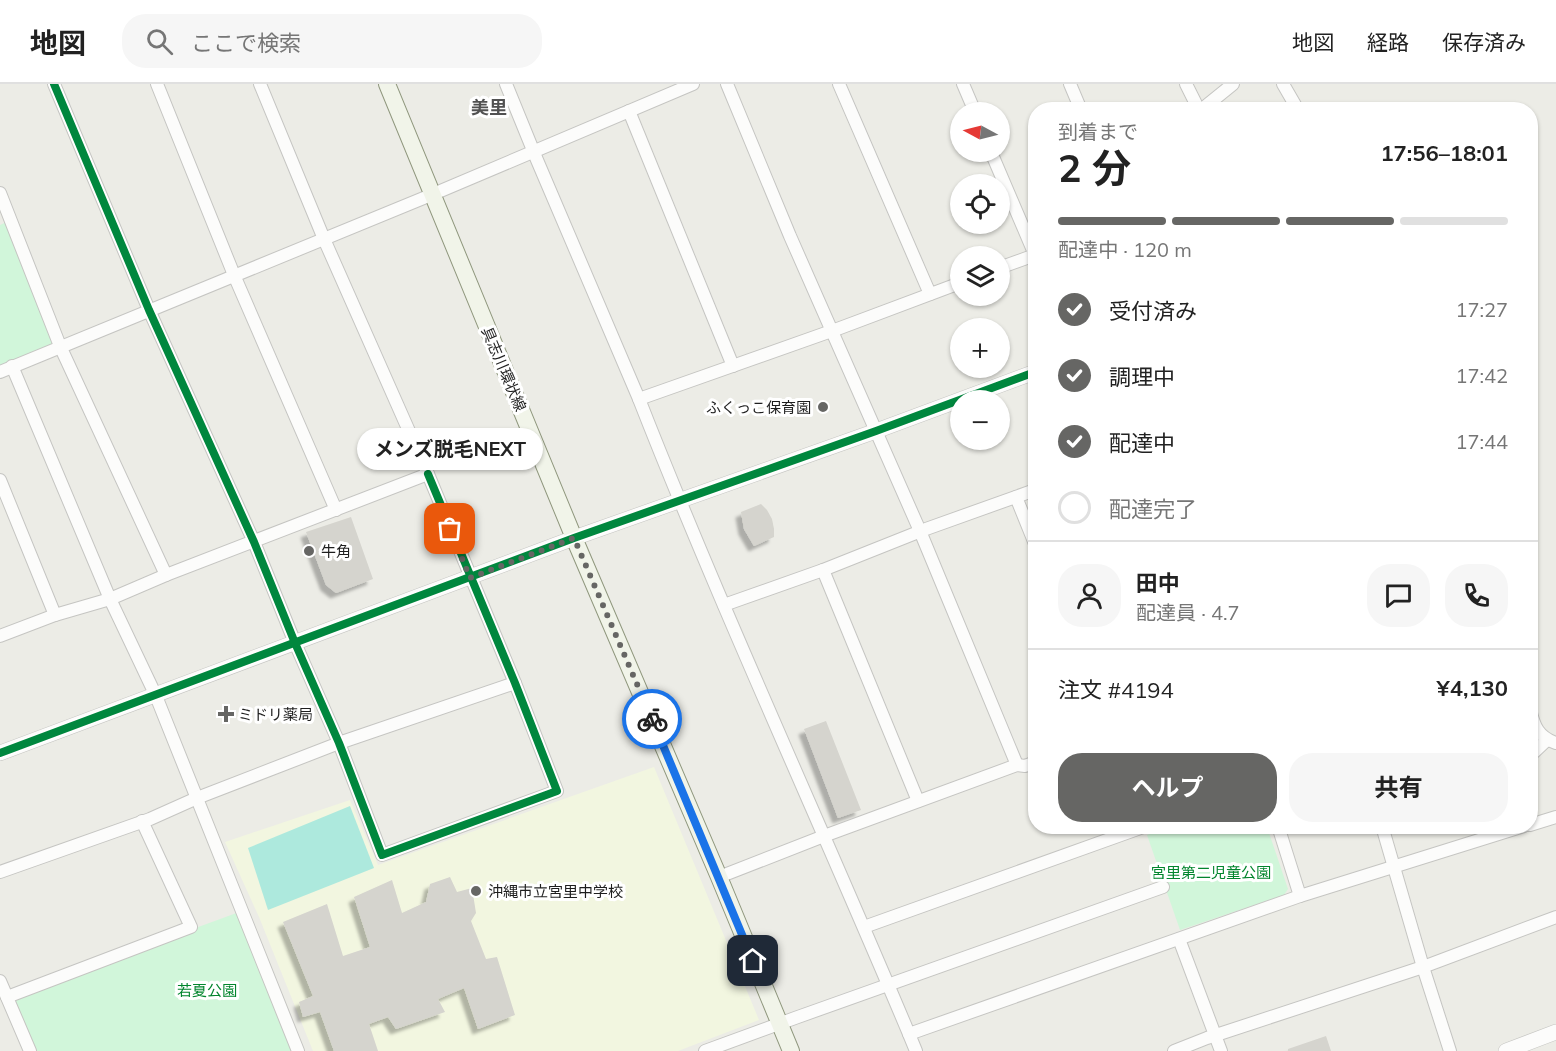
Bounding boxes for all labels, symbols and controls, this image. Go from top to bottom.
search box [122,14,542,68]
text: 地図 [30,25,86,60]
icon: search [143,25,176,58]
text: ここで検索 [191,29,301,57]
text: 地図 [1292,29,1334,55]
text: 経路 [1367,29,1409,55]
text: 保存済み [1442,29,1526,55]
district label: 美里 [471,96,507,119]
north arrow [950,102,1010,162]
map controls [950,102,1010,450]
text: 到着まで [1058,119,1138,144]
text: 17:56–18:01 [1380,139,1508,167]
text: 2 分 [1058,143,1131,192]
button: locate [950,174,1010,234]
text: 配達中 · 120 m [1058,237,1192,262]
button: layers [950,246,1010,306]
icon: check [1058,293,1091,326]
text: 受付済み [1109,297,1197,325]
text: 17:27 [1455,297,1508,322]
button: + [950,318,1010,378]
street label: 具志川環状線 [478,324,530,414]
icon: check [1058,359,1091,392]
text: 調理中 [1109,363,1175,391]
text: 17:42 [1455,363,1508,388]
button: − [950,390,1010,450]
place label: ふくっこ保育園 [706,398,811,417]
marker: ふくっこ保育園 [816,400,830,414]
icon: check [1058,425,1091,458]
callout: メンズ脱毛NEXT [357,427,543,469]
text: 配達中 [1109,429,1175,457]
text: 17:44 [1455,429,1508,454]
text: メンズ脱毛NEXT [374,436,526,461]
text: 配達完了 [1109,495,1197,523]
pin [424,503,475,554]
icon: bag [433,512,466,545]
place label: 牛角 [321,542,351,561]
marker: 牛角 [302,544,316,558]
button: person [1058,564,1121,627]
button: chat [1367,564,1430,627]
button: phone [1445,564,1508,627]
text: 田中 [1136,569,1180,597]
text: 配達員 · 4.7 [1136,600,1240,625]
text: ¥4,130 [1437,674,1508,702]
text: 注文 #4194 [1058,676,1174,704]
courier [622,689,682,749]
icon: bike [636,703,669,736]
place label: ミドリ薬局 [238,705,313,724]
marker: ミドリ薬局 [219,707,233,721]
button: ヘルプ [1058,753,1277,822]
button: 共有 [1289,753,1508,822]
park label: 宮里第二児童公園 [1151,863,1271,882]
place label: 沖縄市立宮里中学校 [488,882,623,901]
marker: 沖縄市立宮里中学校 [469,884,483,898]
pin [727,935,778,986]
icon: home [736,944,769,977]
park label: 若夏公園 [177,981,237,1000]

